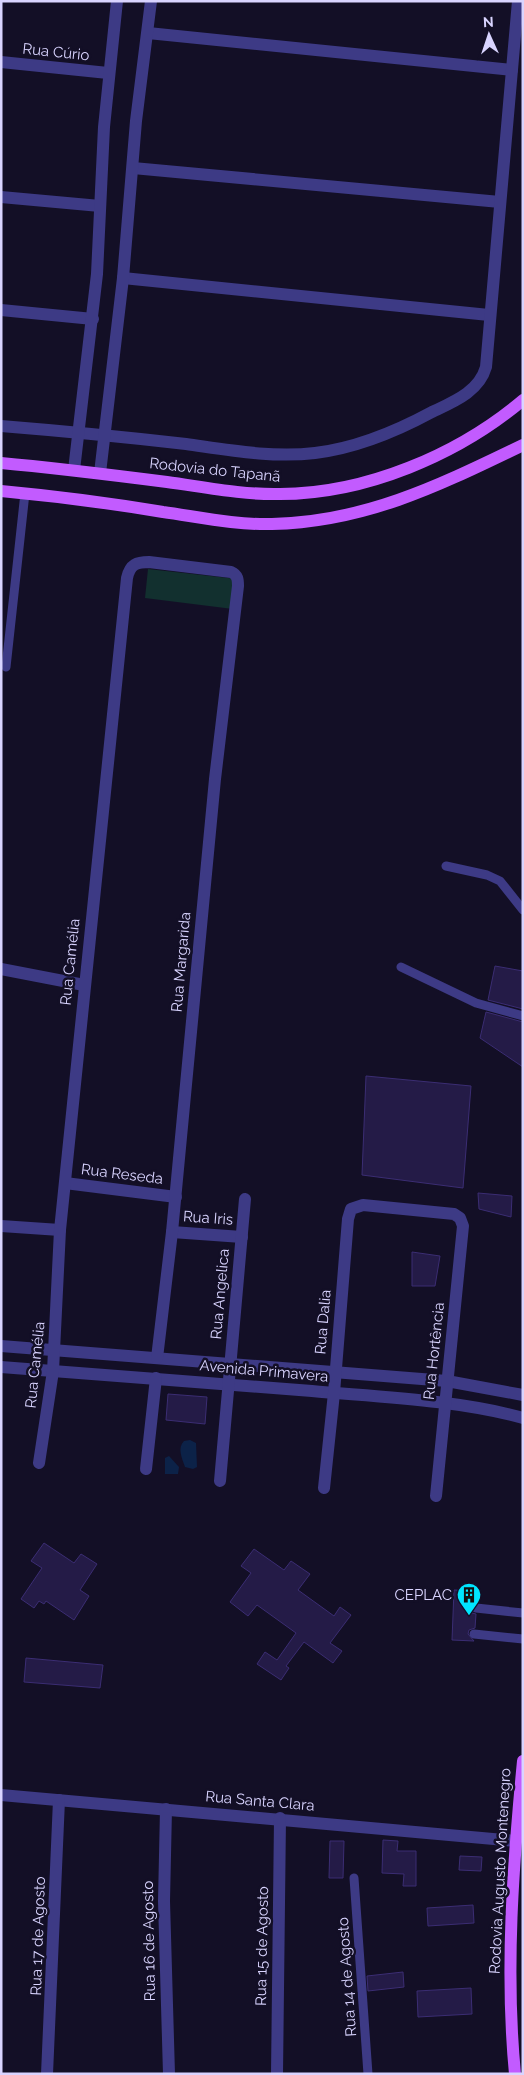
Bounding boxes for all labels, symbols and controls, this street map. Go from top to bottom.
north arrow [464,10,514,60]
text: N [483,14,494,30]
street label: Rua Cúrio [22,40,90,64]
street label: Rodovia do Tapanã [149,454,281,486]
street label: Rua Margarida [168,911,194,1013]
street label: Rua Camélia [56,918,84,1006]
street label: Rua Reseda [80,1160,164,1188]
street label: Rua Iris [182,1207,234,1229]
street label: Rua Angelica [207,1248,233,1340]
street label: Rua Dalia [311,1289,335,1355]
street label: Rua Hortência [420,1301,448,1401]
street label: Rua Camélia [21,1321,49,1409]
street label: Avenida Primavera [199,1356,329,1386]
building icon: CEPLAC [456,1582,482,1616]
place label: CEPLAC [394,1586,452,1604]
street label: Rodovia Augusto Montenegro [486,1767,514,1974]
street label: Rua Santa Clara [205,1787,315,1815]
street label: Rua 17 de Agosto [27,1876,49,1996]
street label: Rua 16 de Agosto [139,1881,159,2001]
street label: Rua 15 de Agosto [252,1886,272,2006]
street label: Rua 14 de Agosto [334,1917,360,2037]

